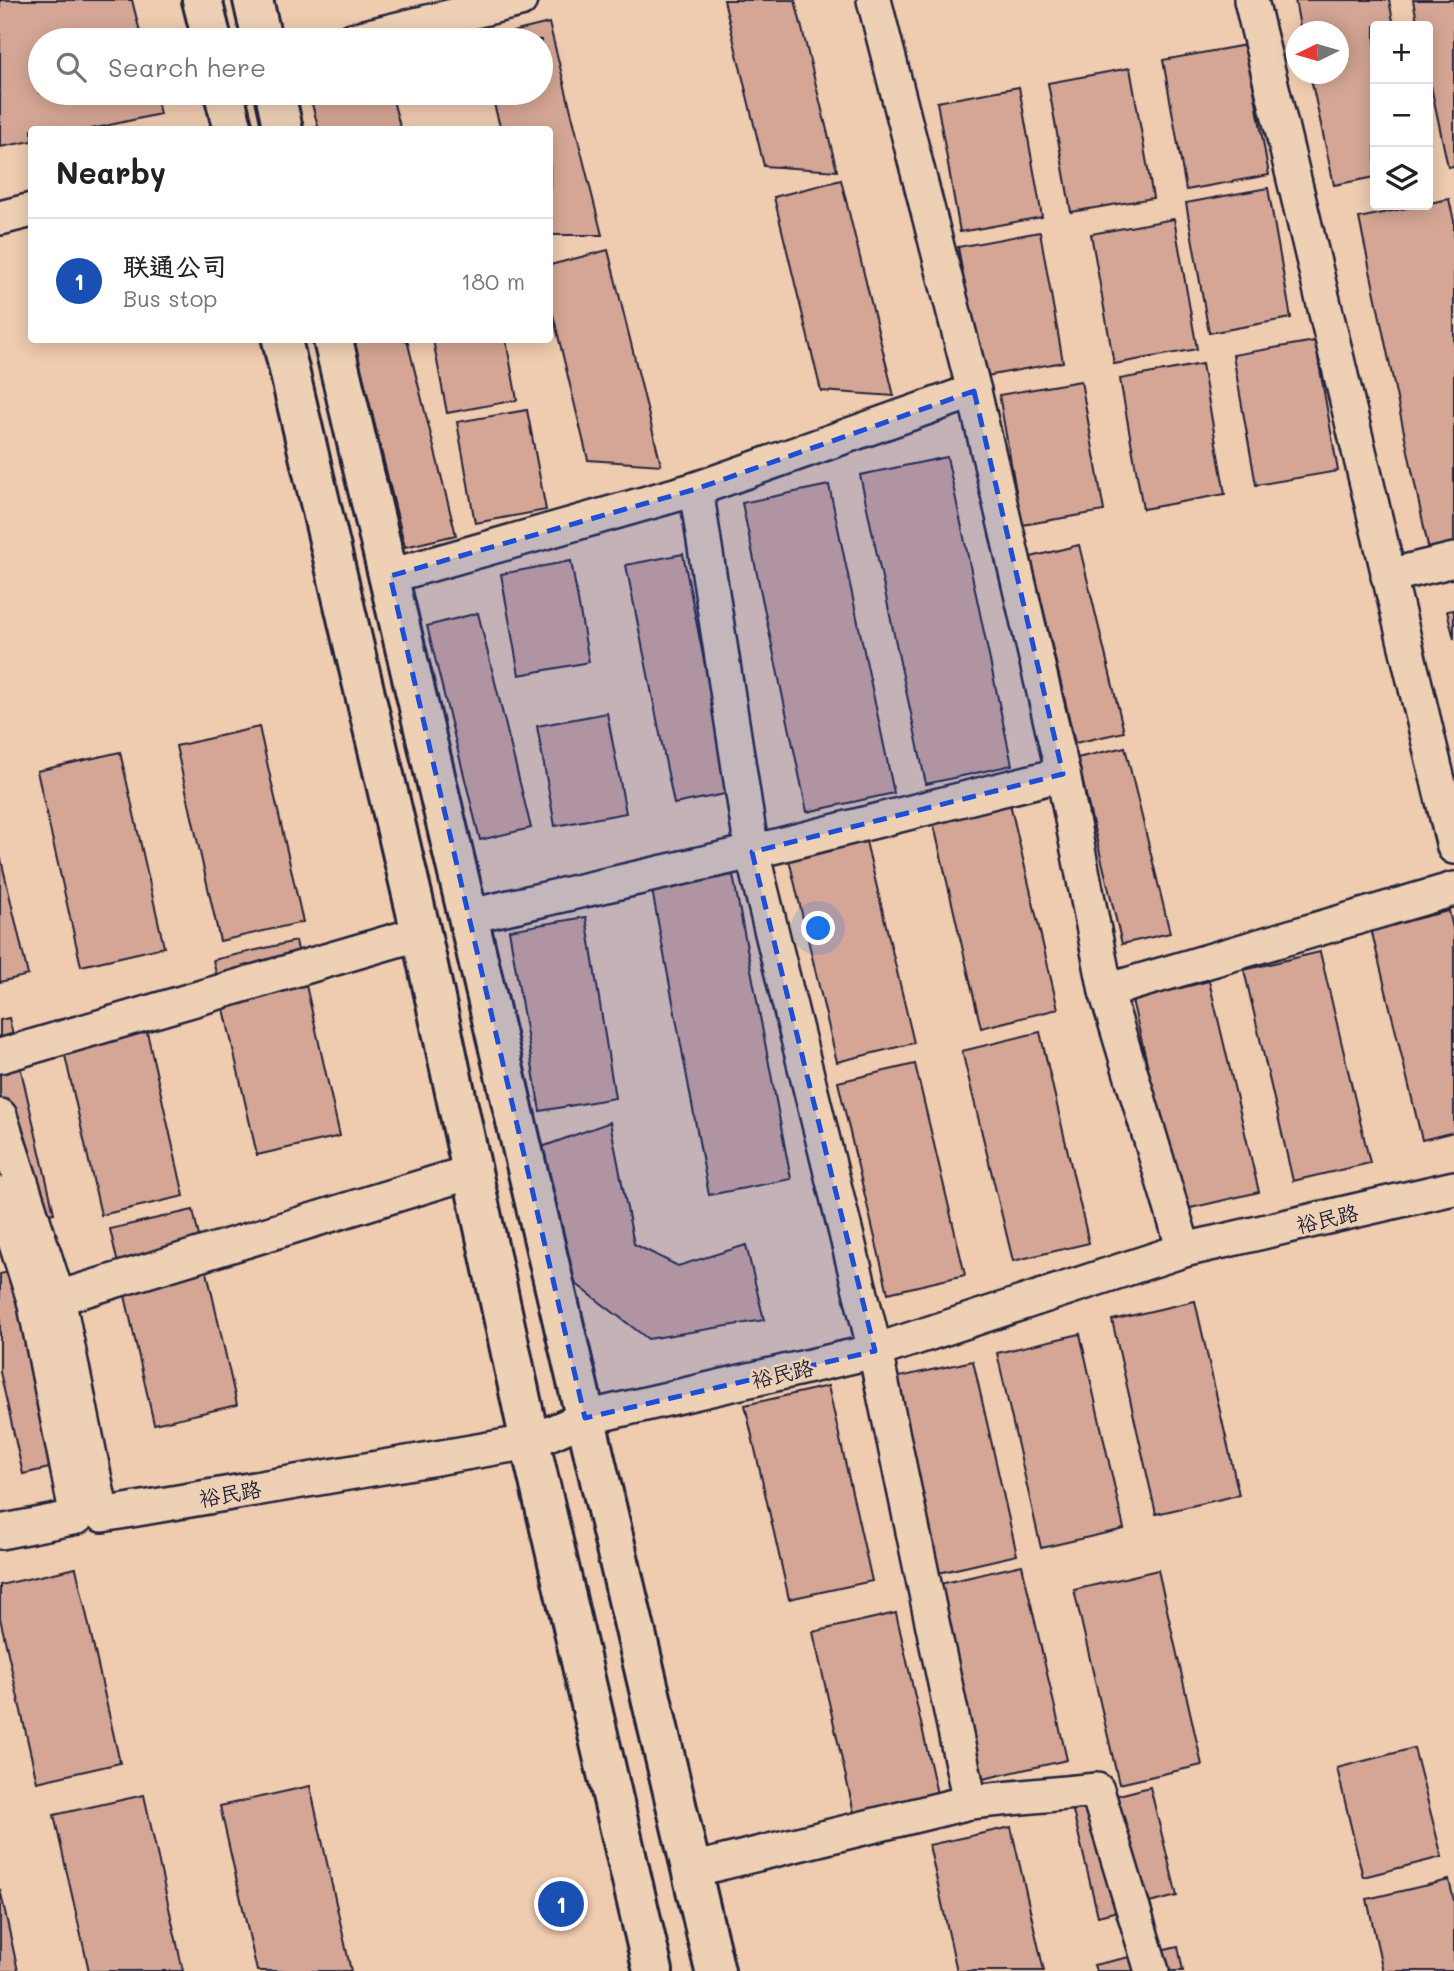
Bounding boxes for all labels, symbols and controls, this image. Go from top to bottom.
north arrow [1286,21,1349,84]
map controls [1370,21,1433,210]
button: + [1370,21,1433,84]
search box [28,28,553,105]
icon: search [52,48,90,86]
text: Search here [108,50,266,84]
button: − [1370,84,1433,147]
button: layers [1370,147,1433,210]
text: Nearby [56,152,166,192]
text: 联通公司 [123,249,227,283]
text: 1 [74,266,84,296]
text: 180 m [461,266,525,296]
text: Bus stop [123,283,218,313]
your location [801,911,835,945]
street label: 裕民路 [1293,1198,1361,1238]
street label: 裕民路 [748,1353,816,1393]
street label: 裕民路 [197,1474,263,1512]
pin: 1 [538,1878,584,1930]

